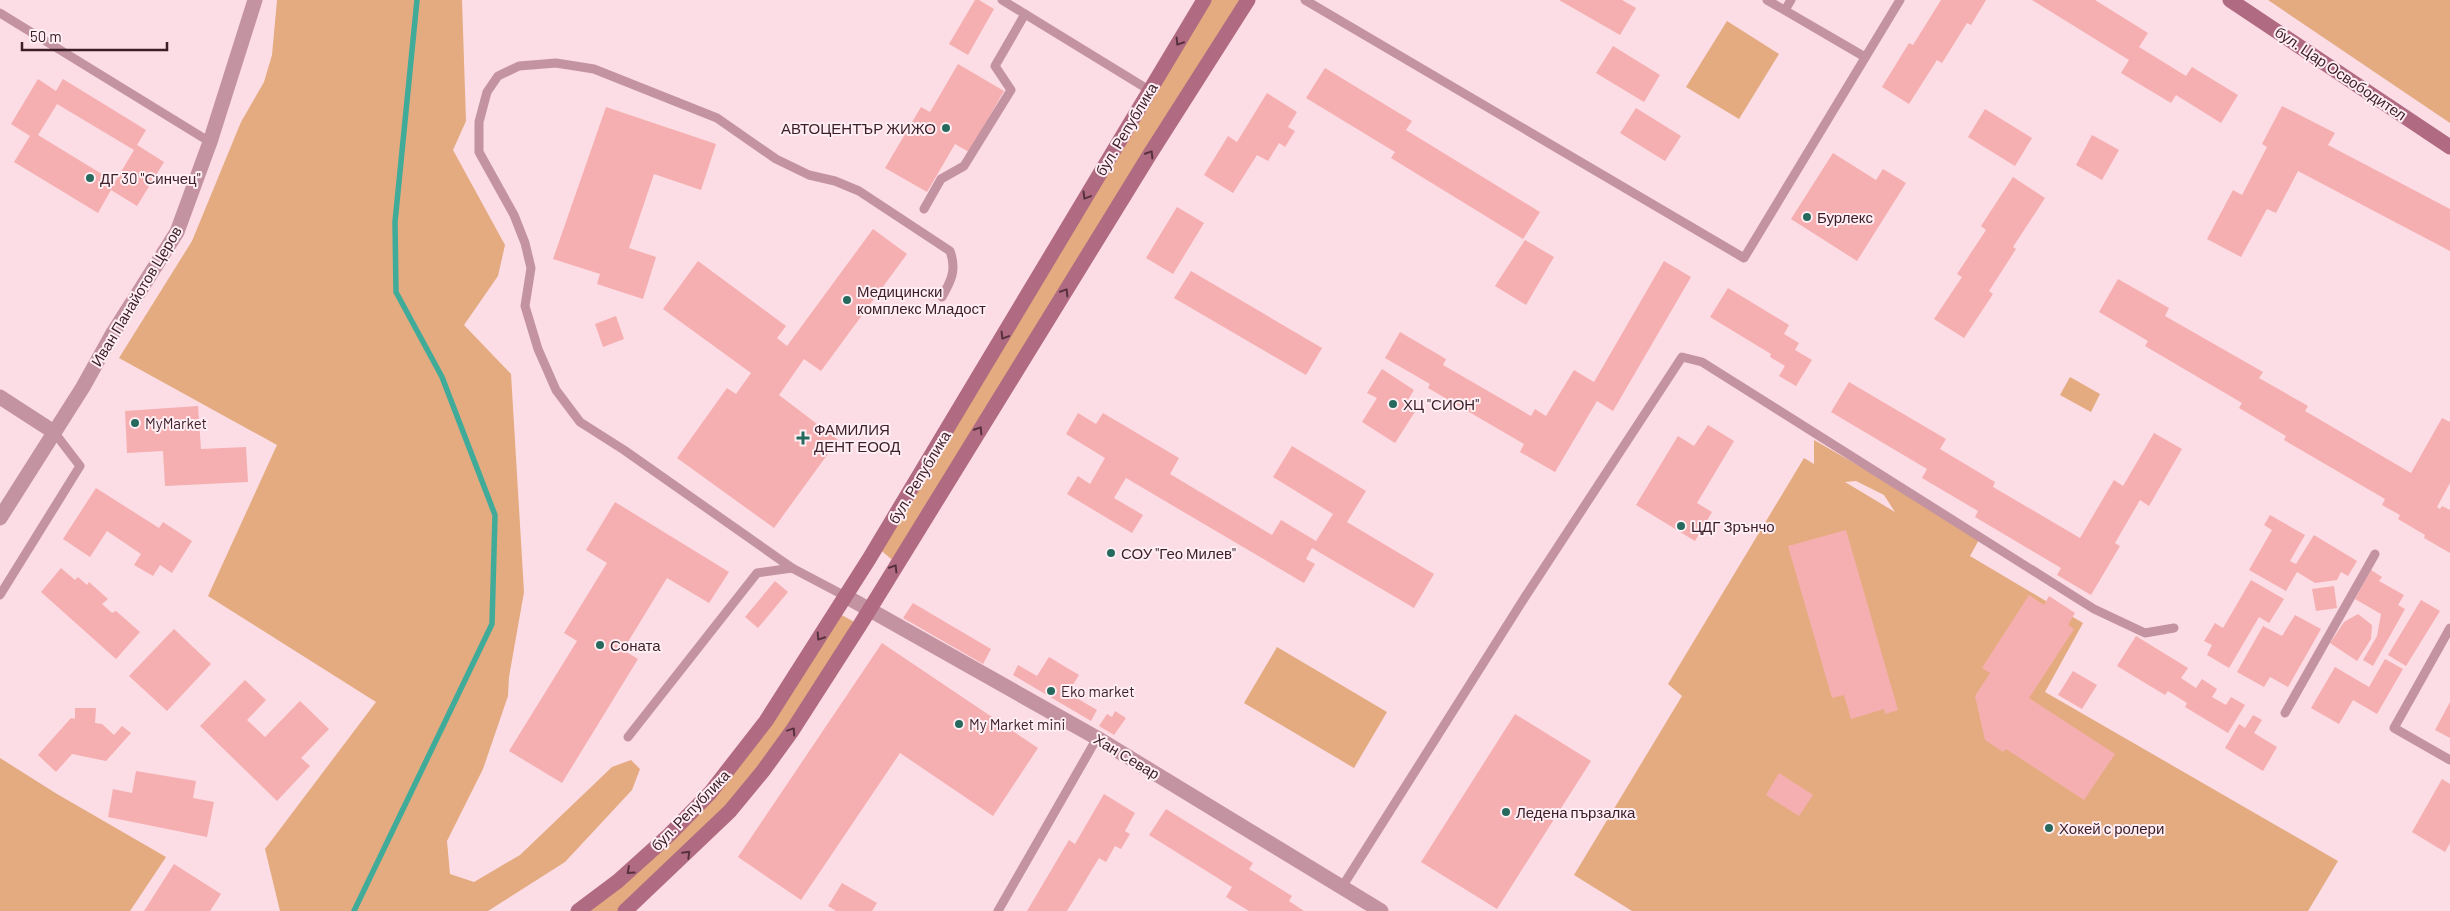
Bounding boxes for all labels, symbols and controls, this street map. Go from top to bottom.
scale bar [22,20,168,52]
street label: бул. Цар Освободител [2272,22,2410,124]
text: 50 m [30,27,62,45]
one-way arrow [1175,36,1185,45]
street label: бул. Република [1091,79,1161,179]
place label: АВТОЦЕНТЪР ЖИЖО [781,119,936,137]
marker: АВТОЦЕНТЪР ЖИЖО [940,122,952,134]
one-way arrow [1144,150,1154,159]
place label: ДГ 30 "Синчец" [100,169,201,187]
marker: ДГ 30 "Синчец" [84,172,96,184]
one-way arrow [1083,191,1093,200]
place label: Бурлекс [1817,208,1874,226]
marker: Бурлекс [1801,211,1813,223]
street label: Иван Панайотов Церов [87,223,185,369]
place label: Медицински комплекс Младост [857,282,986,317]
one-way arrow [1058,288,1068,297]
marker: Медицински комплекс Младост [841,294,853,306]
one-way arrow [1000,330,1010,339]
place label: ХЦ "СИОН" [1403,395,1479,413]
marker: ХЦ "СИОН" [1387,398,1399,410]
place label: MyMarket [145,414,207,432]
marker: MyMarket [129,417,141,429]
place label: ФАМИЛИЯ ДЕНТ ЕООД [814,420,900,455]
one-way arrow [973,426,983,435]
street label: бул. Република [884,427,954,527]
marker: ФАМИЛИЯ ДЕНТ ЕООД [796,431,810,445]
place label: ЦДГ Зрънчо [1691,517,1775,535]
marker: ЦДГ Зрънчо [1675,520,1687,532]
place label: СОУ "Гео Милев" [1121,544,1236,562]
marker: СОУ "Гео Милев" [1105,547,1117,559]
one-way arrow [888,565,897,574]
one-way arrow [817,632,826,641]
place label: Соната [610,636,661,654]
marker: Соната [594,639,606,651]
place label: Eko market [1061,682,1135,700]
marker: Eko market [1045,685,1057,697]
place label: My Market mini [969,715,1065,733]
marker: My Market mini [953,718,965,730]
one-way arrow [786,727,795,736]
street label: Хан Севар [1091,729,1163,783]
street label: бул. Република [647,765,733,854]
place label: Ледена пързалка [1516,803,1636,821]
marker: Ледена пързалка [1500,806,1512,818]
place label: Хокей с ролери [2059,819,2164,837]
marker: Хокей с ролери [2043,822,2055,834]
one-way arrow [681,851,690,860]
one-way arrow [626,865,635,874]

